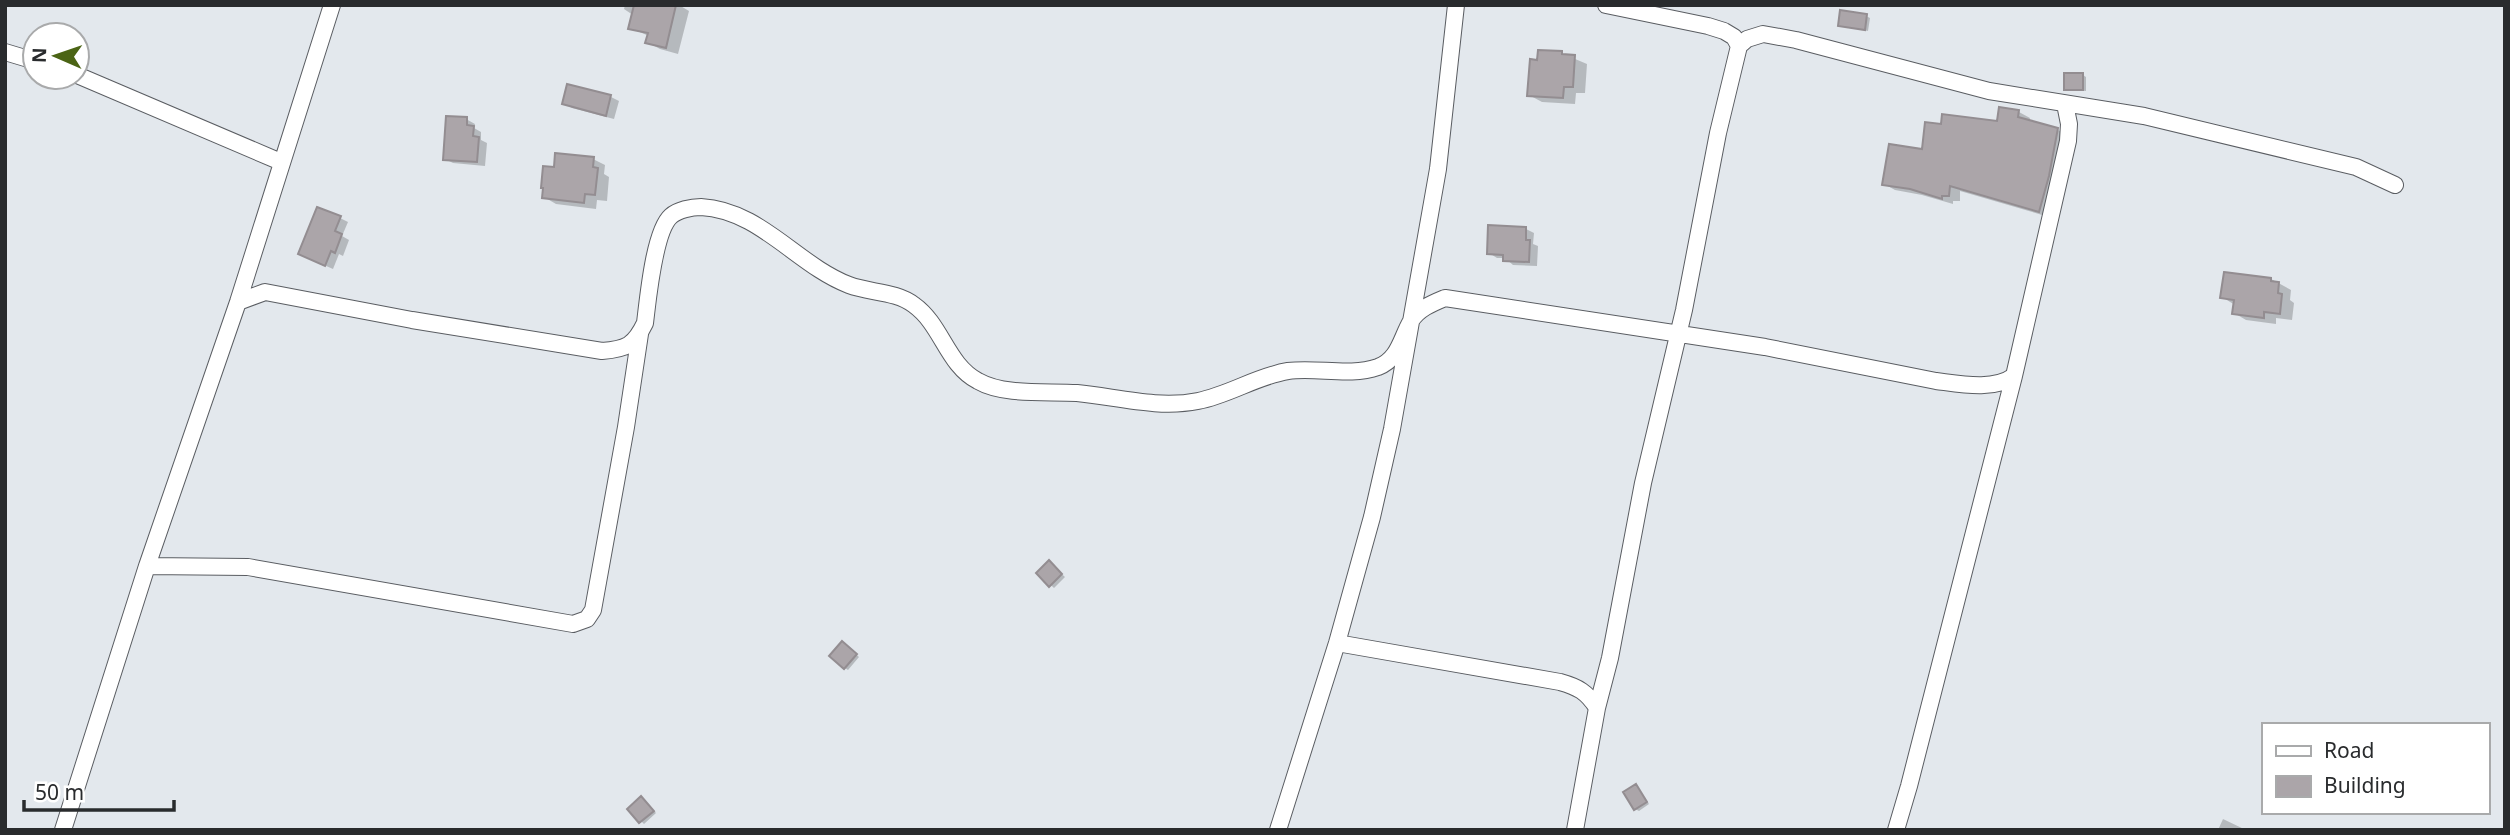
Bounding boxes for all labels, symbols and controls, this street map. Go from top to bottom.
north arrow [21,21,91,91]
text: N [26,47,52,64]
legend [2262,723,2489,814]
text: Road [2324,736,2374,764]
scale bar [24,768,175,812]
text: Building [2324,771,2406,799]
text: 50 m [35,778,84,806]

